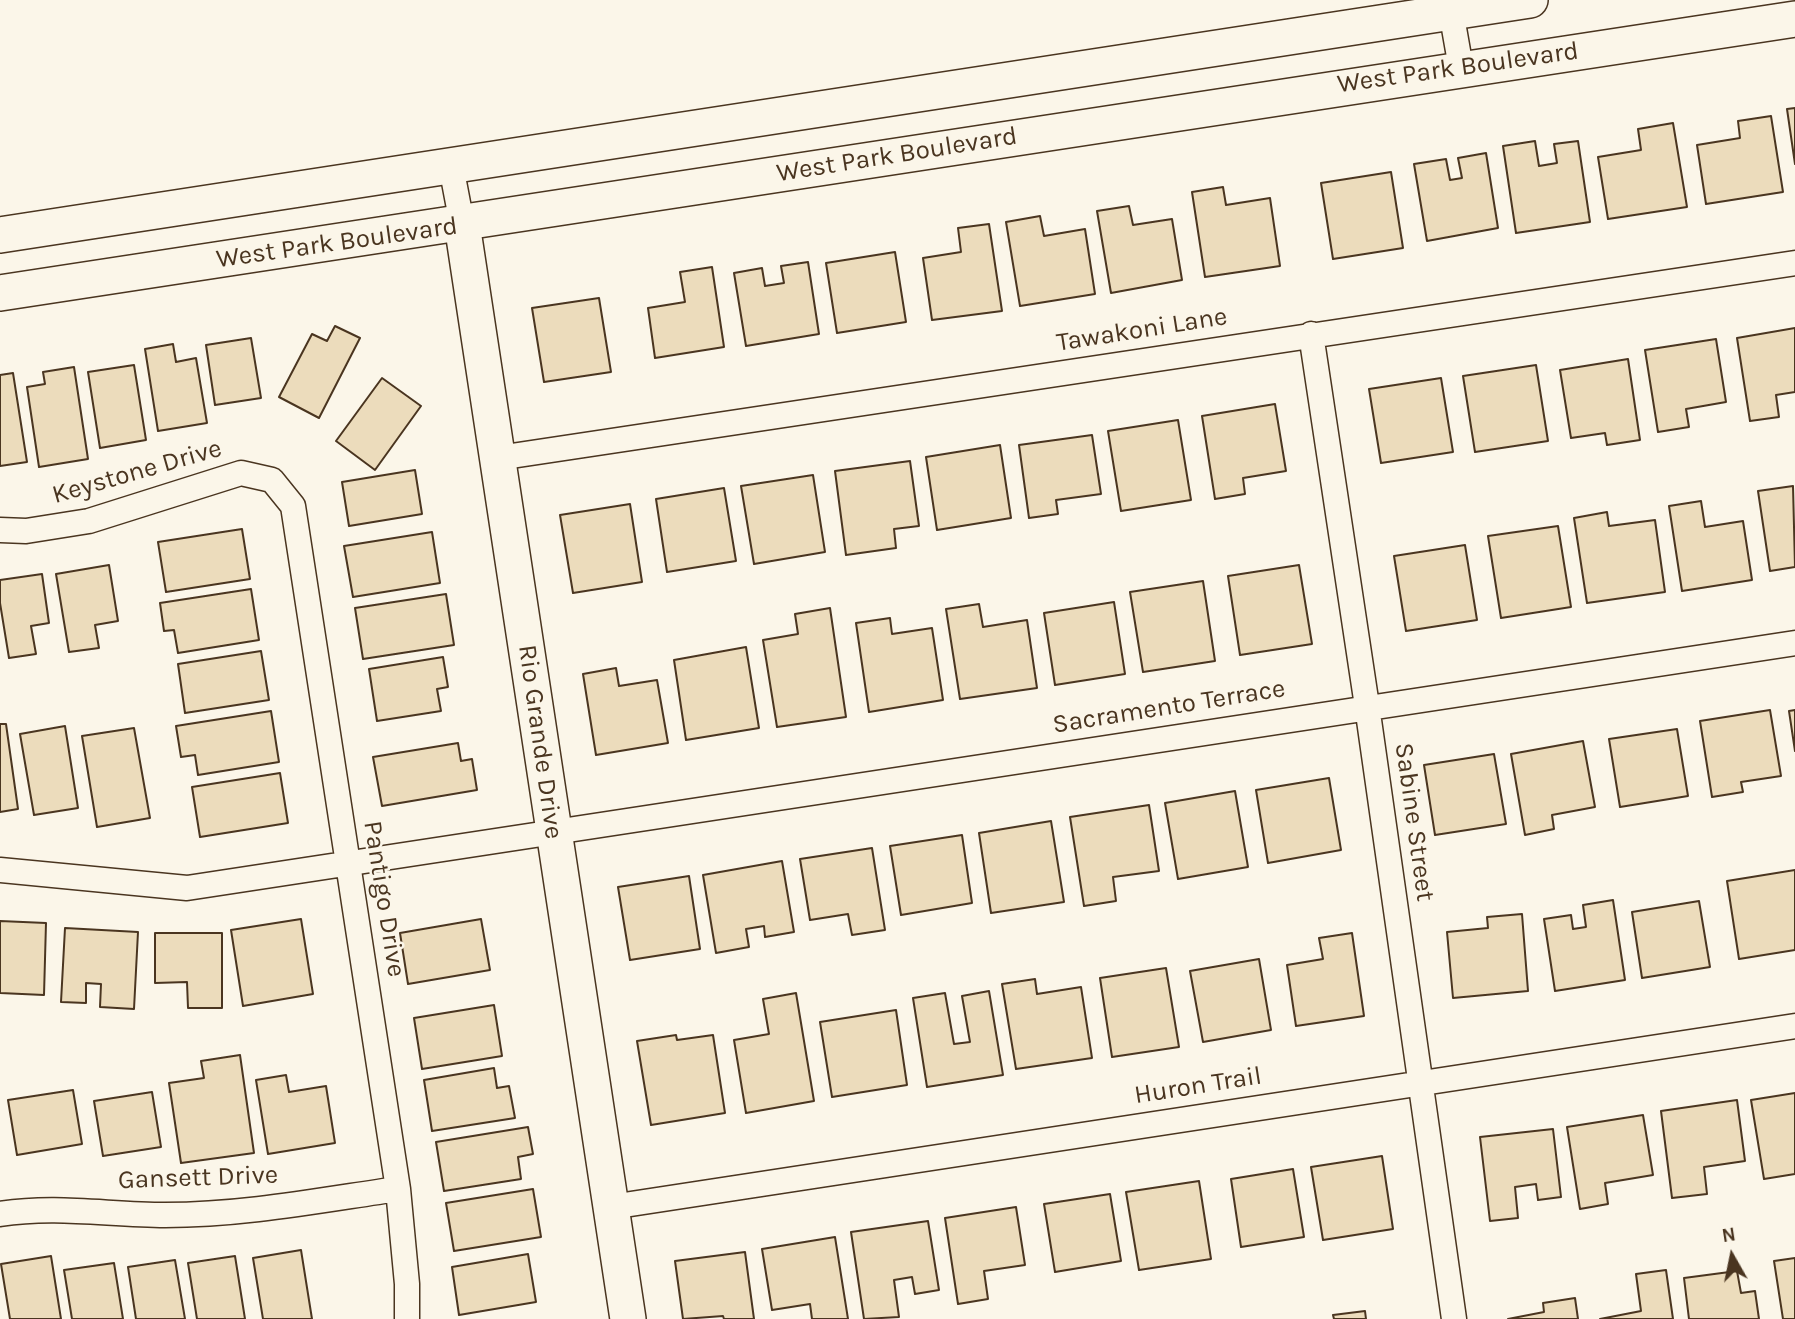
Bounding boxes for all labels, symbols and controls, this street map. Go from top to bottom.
street label: West Park Boulevard [1335,36,1581,100]
street label: West Park Boulevard [774,121,1020,189]
street label: West Park Boulevard [214,211,460,275]
street label: Tawakoni Lane [1055,301,1229,359]
street label: Keystone Drive [49,433,225,511]
street label: Rio Grande Drive [511,643,569,841]
street label: Sacramento Terrace [1051,673,1287,741]
street label: Sabine Street [1387,741,1441,903]
street label: Pantigo Drive [356,819,412,979]
street label: Huron Trail [1132,1061,1264,1111]
street label: Gansett Drive [117,1160,279,1196]
north arrow [1697,1221,1767,1291]
text: N [1720,1223,1737,1247]

